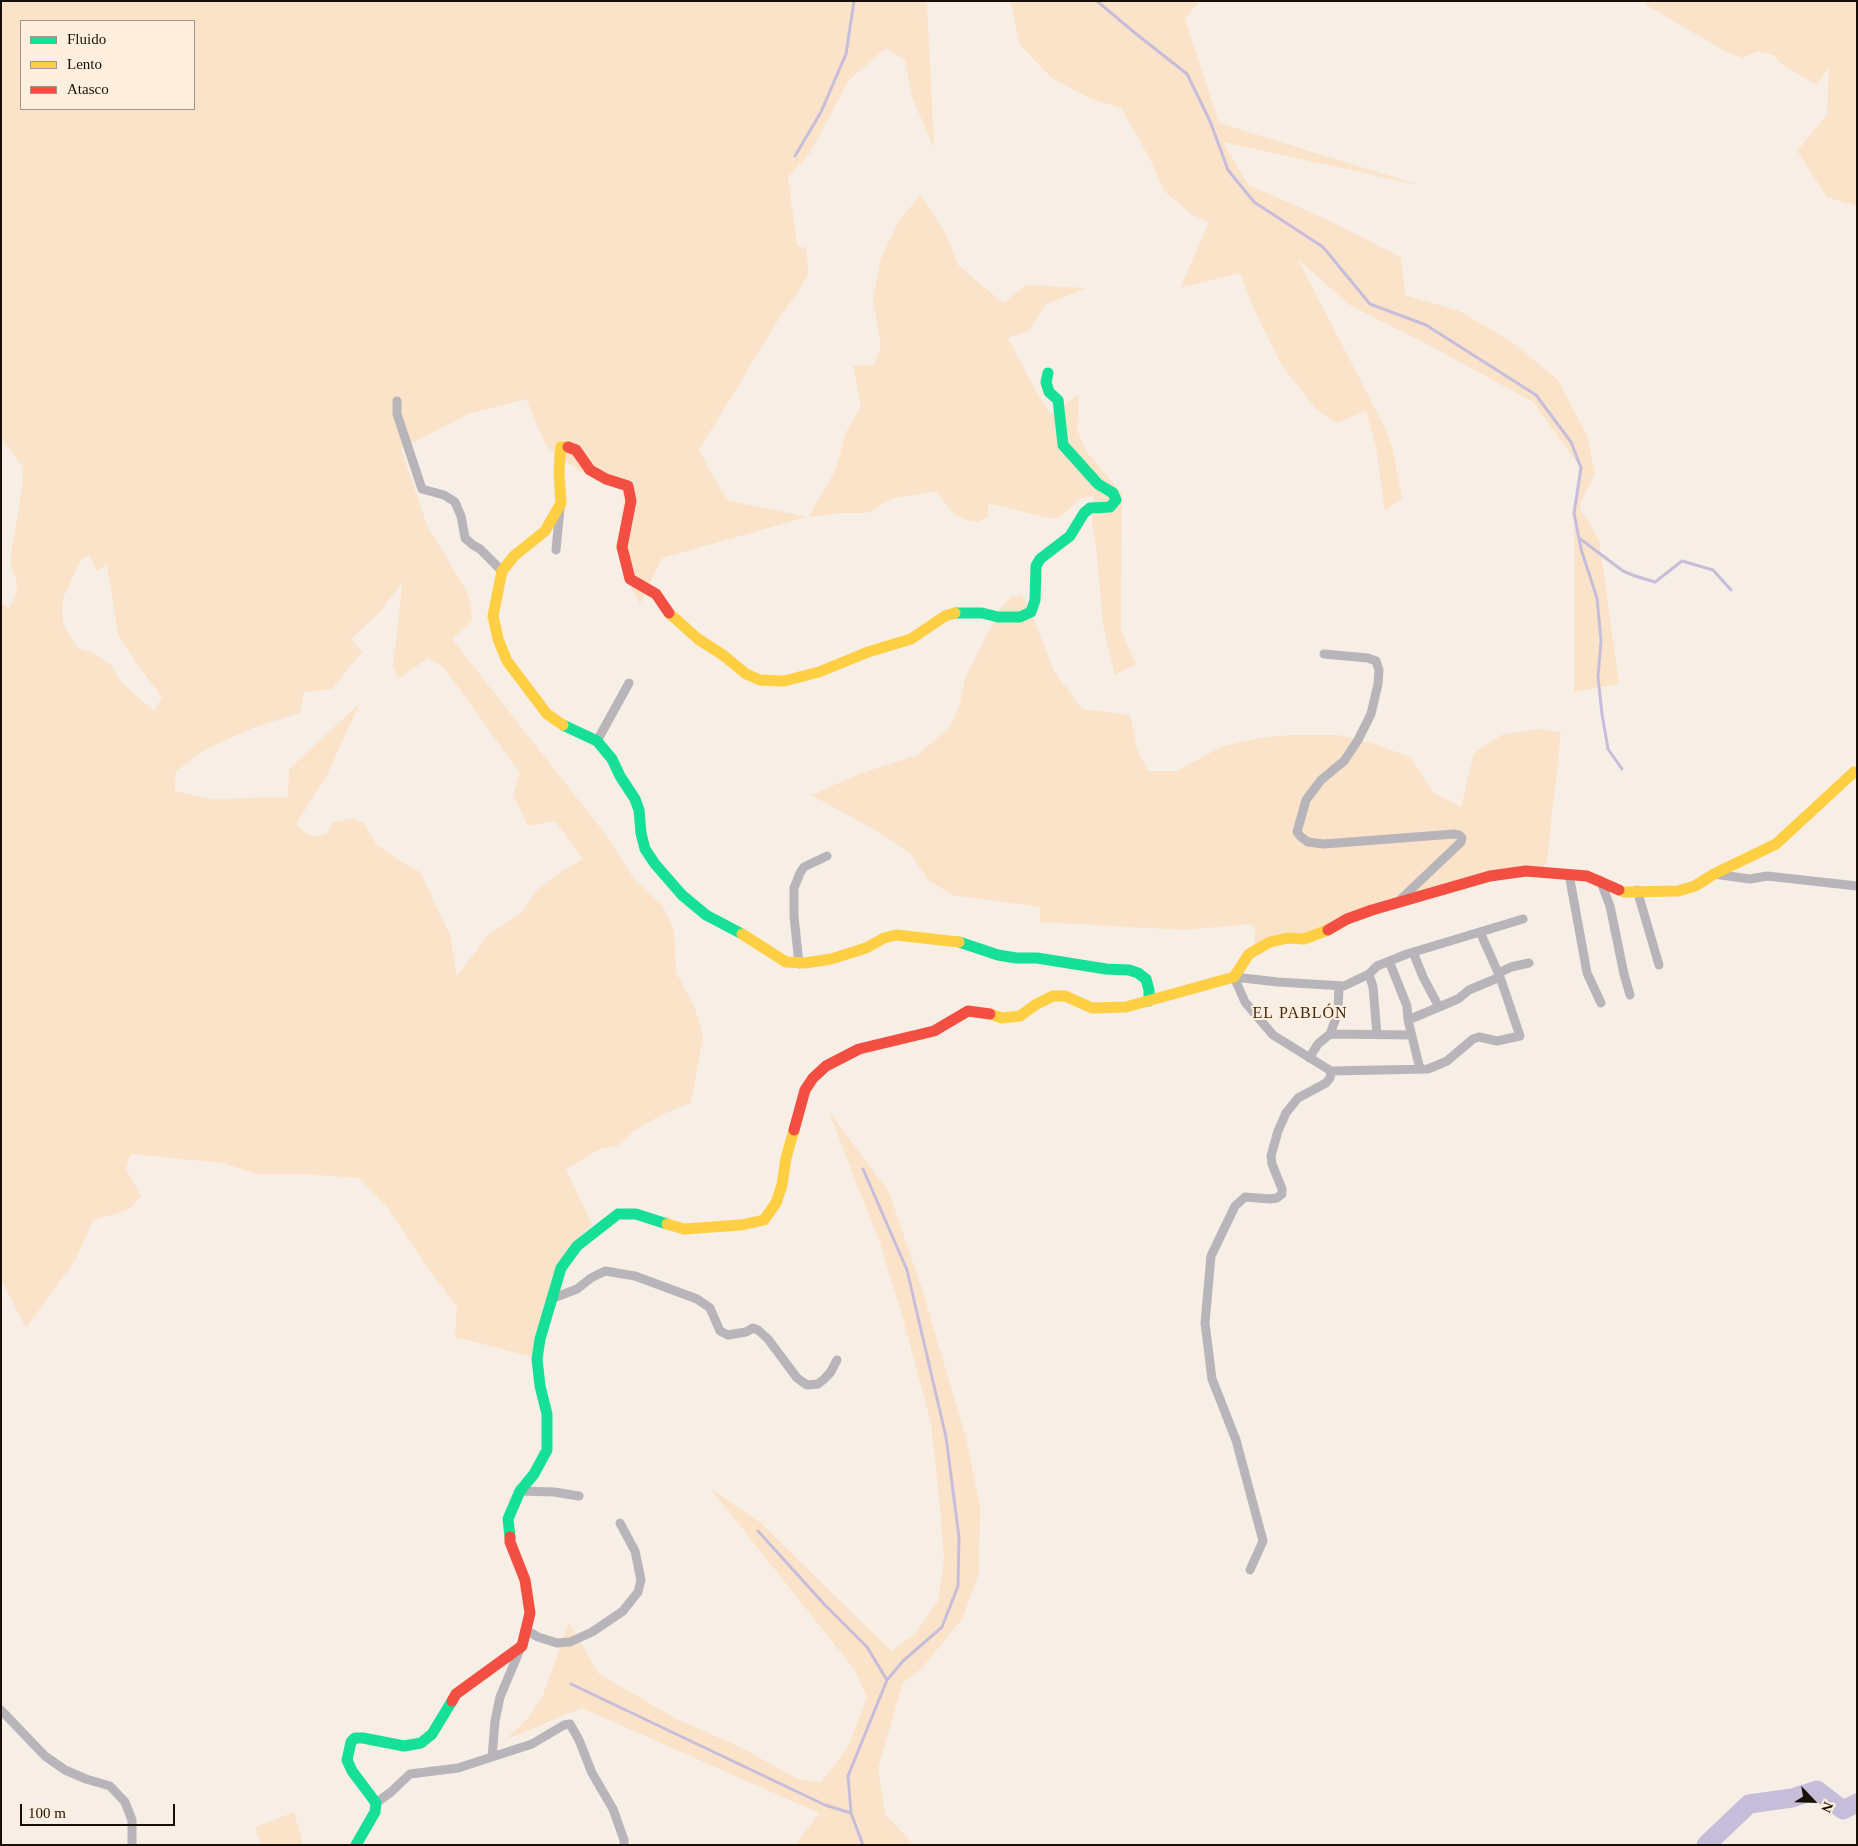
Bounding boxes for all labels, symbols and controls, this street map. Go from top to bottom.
legend [20,20,195,110]
text: Fluido [67,31,106,47]
text: Lento [67,56,102,72]
text: Atasco [67,81,109,97]
district label: EL PABLÓN [1251,1004,1349,1024]
north arrow [1788,1776,1838,1826]
scale bar [22,1794,178,1826]
text: N [1818,1800,1836,1815]
text: 100 m [28,1805,66,1821]

